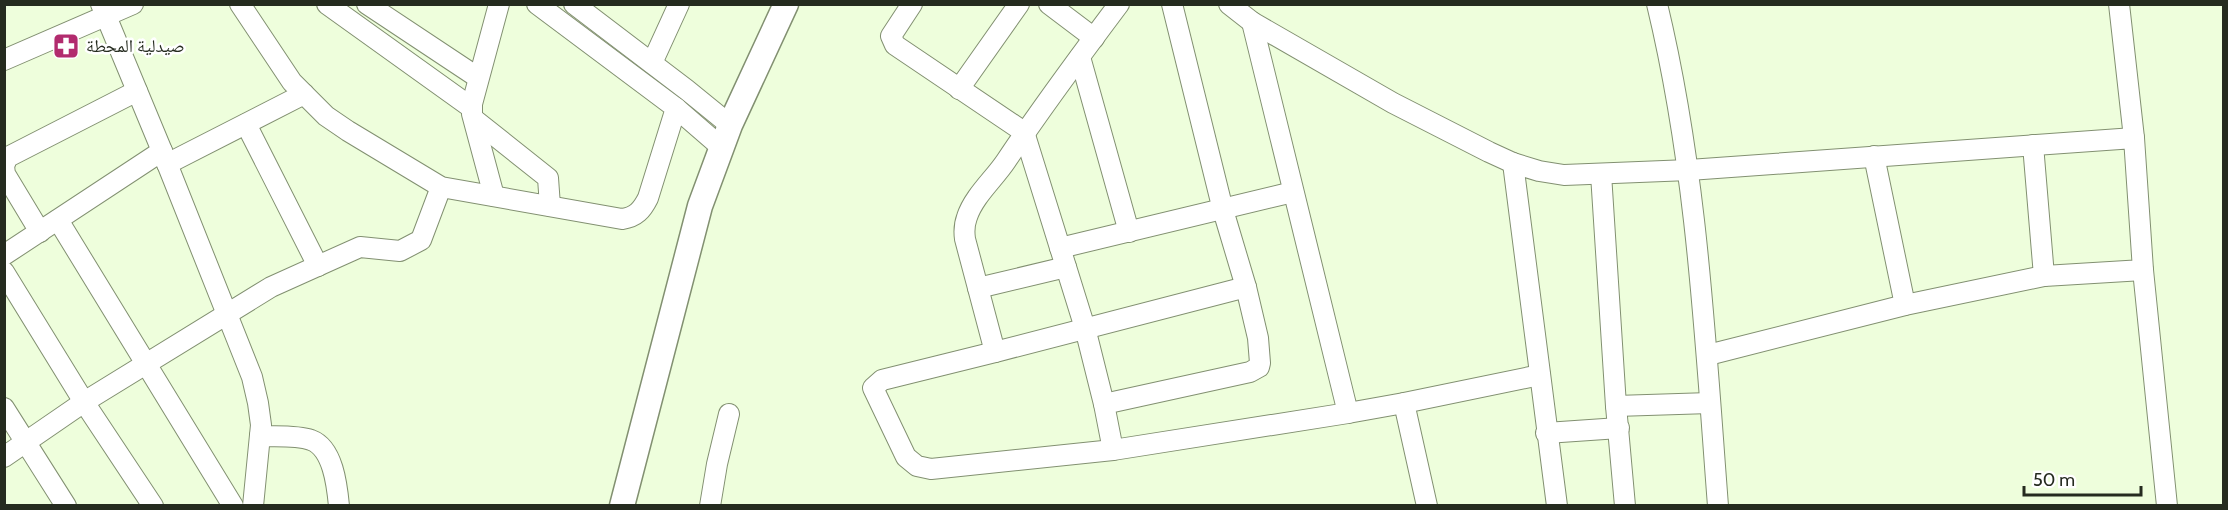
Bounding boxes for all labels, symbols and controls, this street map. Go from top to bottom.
pharmacy icon: صيدلية المحطة [51,31,81,61]
place label: صيدلية المحطة [86,35,185,57]
scale bar [2024,459,2141,497]
text: 50 m [2033,469,2075,491]

